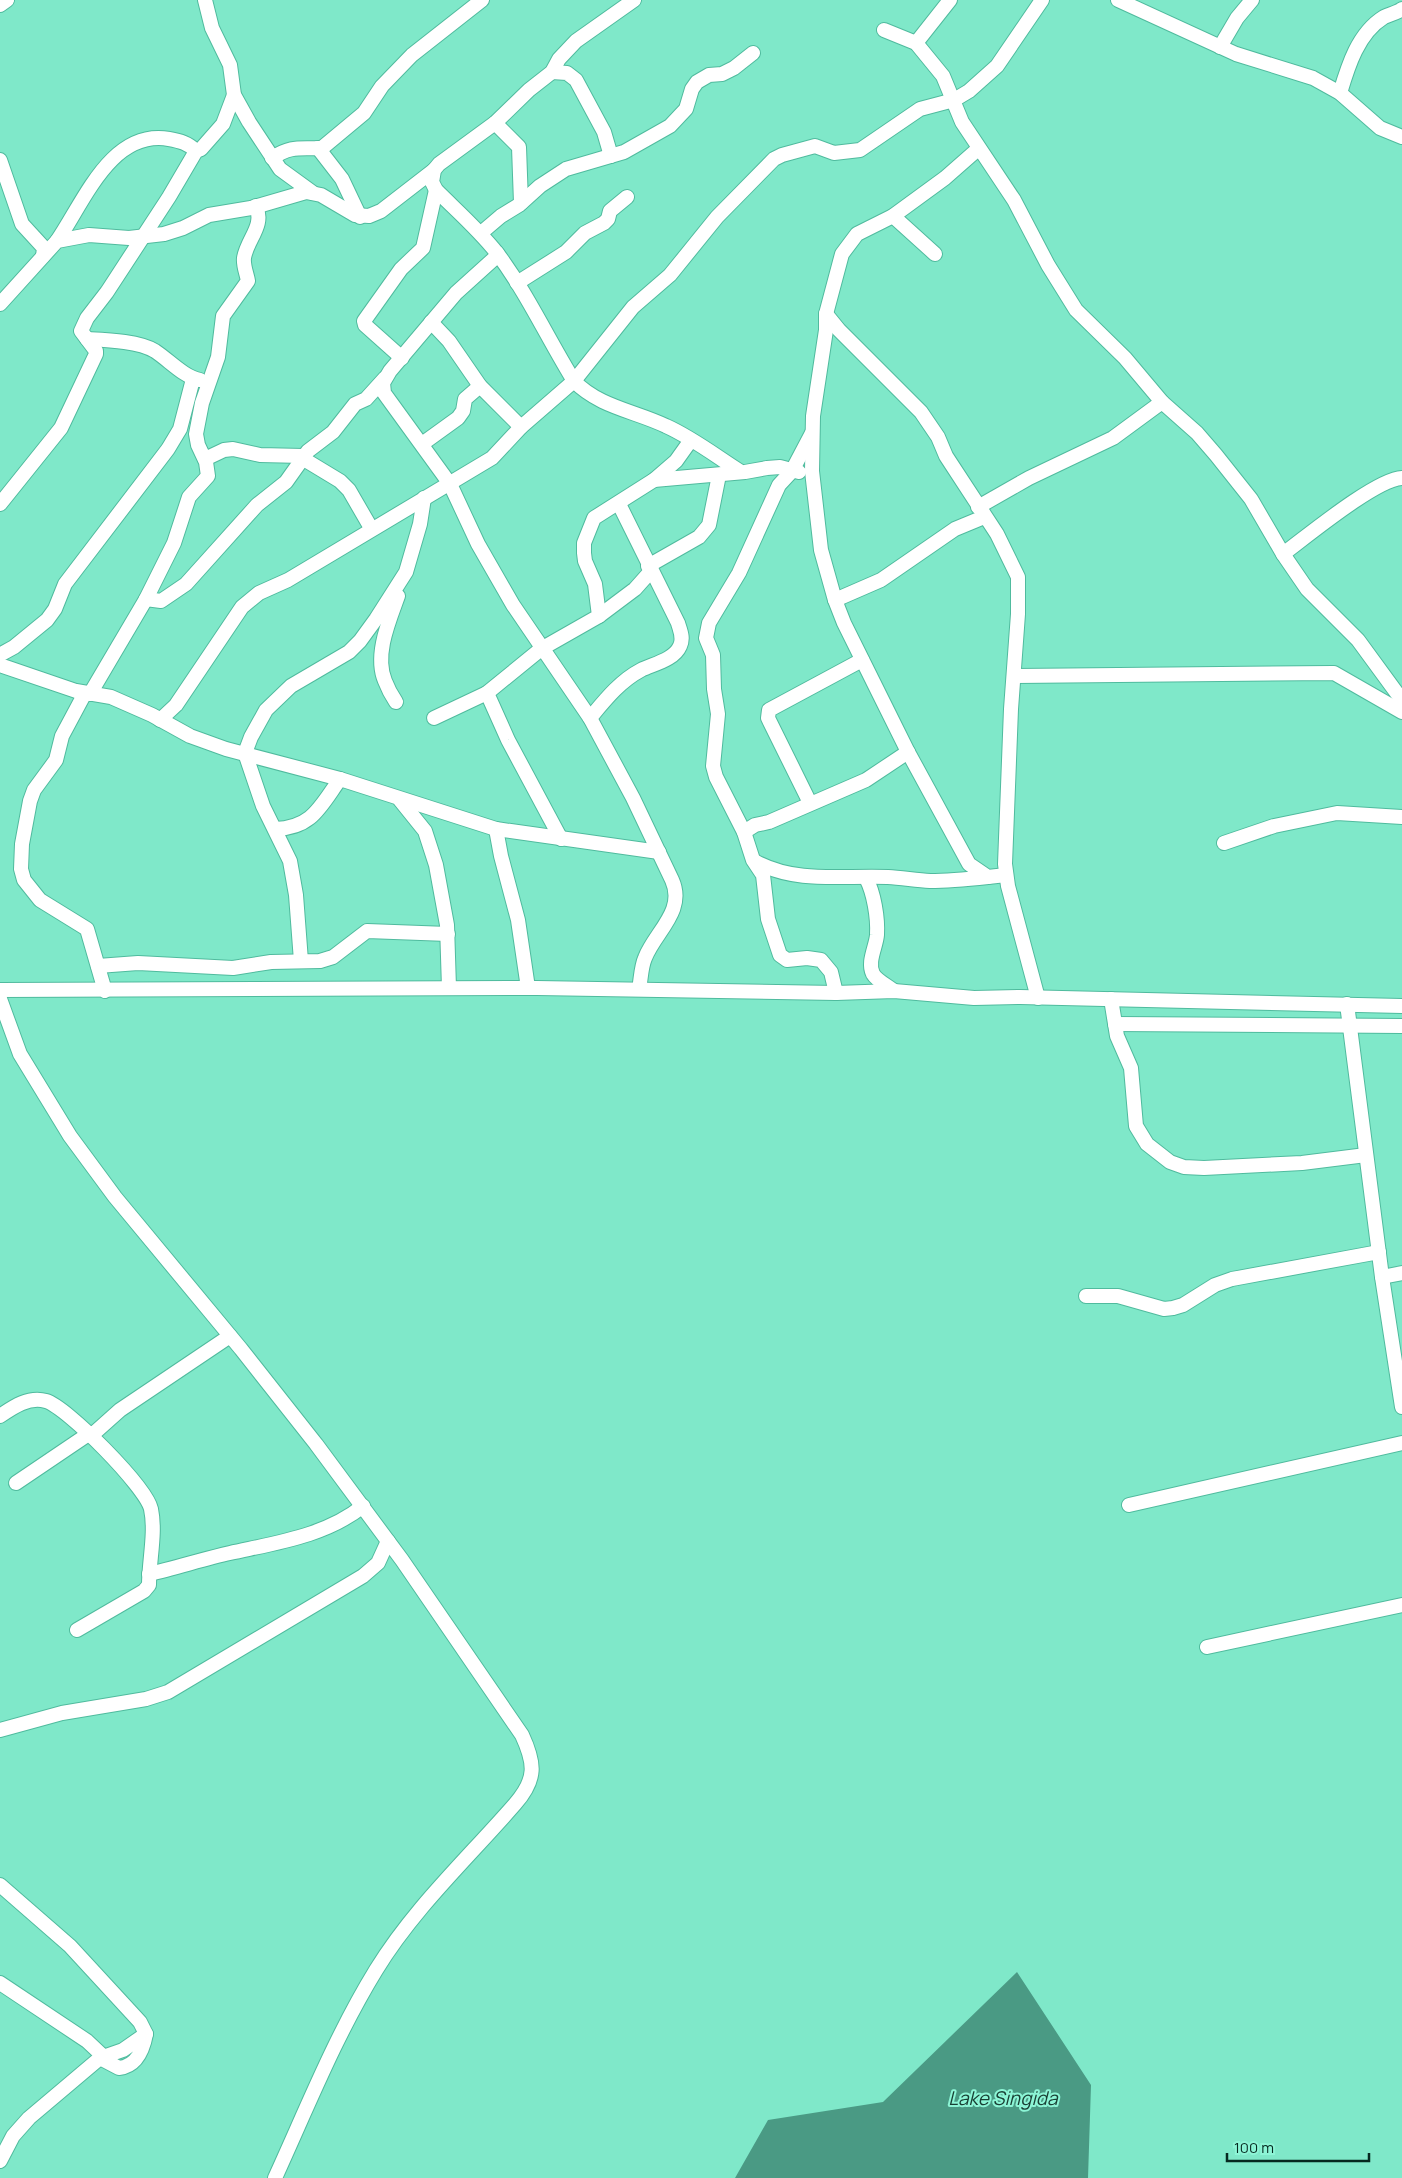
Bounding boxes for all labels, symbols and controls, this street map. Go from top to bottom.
water label: Lake Singida [948,2085,1059,2111]
scale bar [1227,2130,1370,2162]
text: 100 m [1234,2137,1274,2158]

